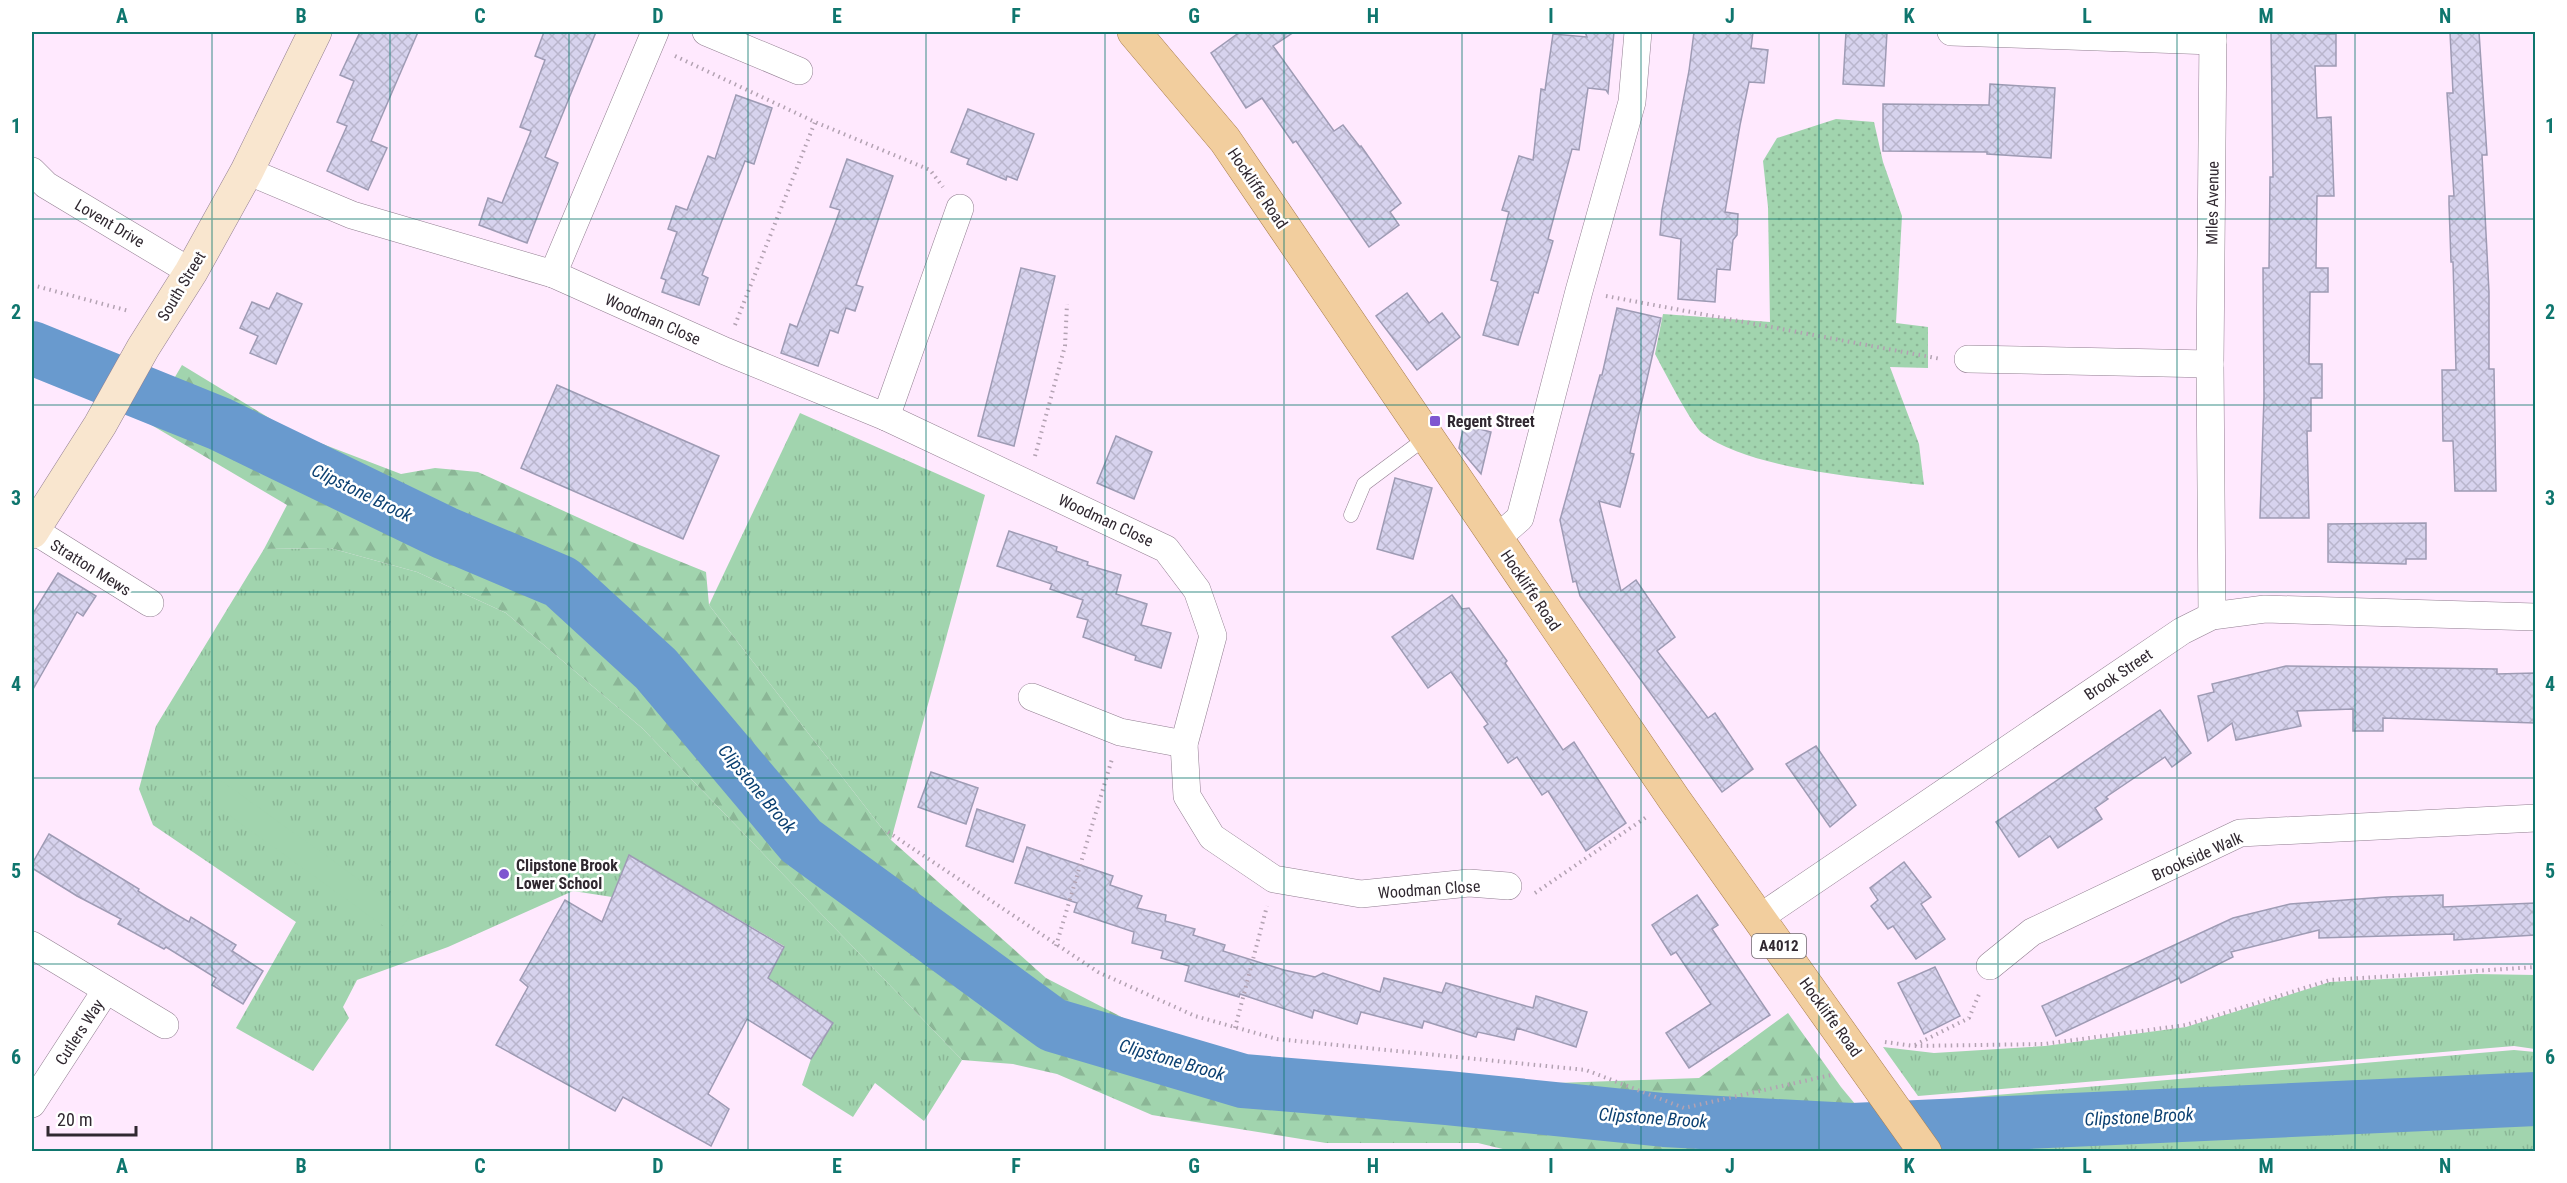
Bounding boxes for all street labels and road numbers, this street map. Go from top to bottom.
street label: Hockliffe Road [1224,144,1292,232]
street label: Miles Avenue [2202,161,2223,245]
street label: Lovent Drive [71,195,148,252]
street label: South Street [153,248,210,324]
street label: Woodman Close [602,290,704,349]
street label: Woodman Close [1055,490,1156,551]
street label: Stratton Mews [47,535,134,600]
street label: Hockliffe Road [1497,546,1565,634]
street label: Brook Street [2081,645,2156,704]
street label: Brookside Walk [2149,828,2246,885]
street label: Woodman Close [1377,876,1481,903]
road number: A4012 [1752,934,1806,958]
street label: Hockliffe Road [1796,974,1866,1061]
street label: Cutlers Way [51,995,108,1069]

